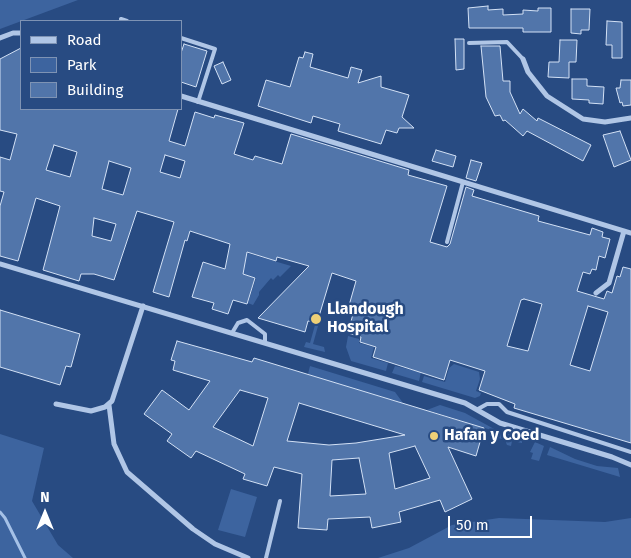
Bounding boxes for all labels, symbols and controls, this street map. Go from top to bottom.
legend [20,20,182,110]
text: Road [67,31,102,49]
text: Park [67,56,97,74]
text: Building [67,81,123,99]
place label: Llandough Hospital [327,300,404,338]
marker: Llandough Hospital [309,312,323,326]
place label: Hafan y Coed [444,426,539,446]
marker: Hafan y Coed [428,430,440,442]
north arrow [20,488,70,538]
text: N [40,489,50,506]
scale bar [451,506,535,538]
text: 50 m [456,516,489,534]

